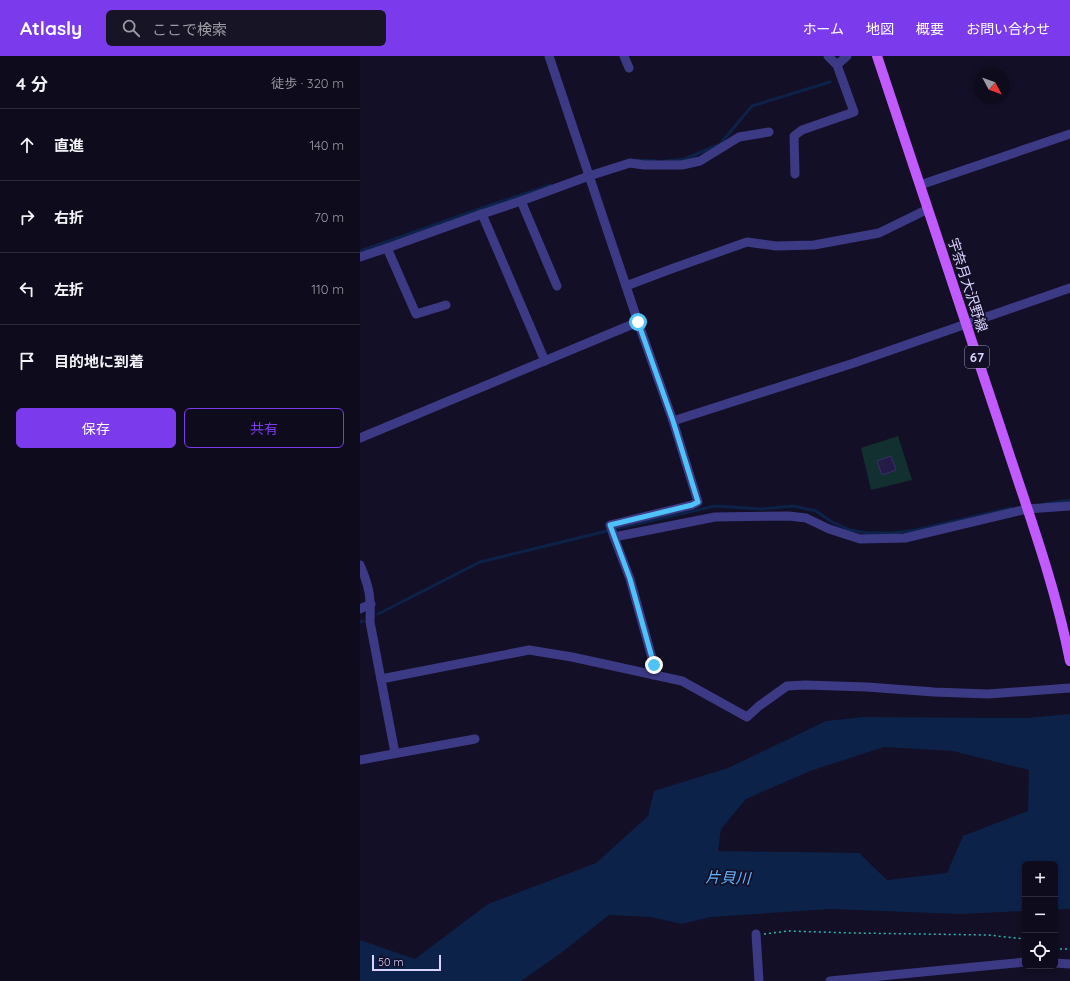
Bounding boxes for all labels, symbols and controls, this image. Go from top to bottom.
search box [106,10,386,46]
text: Atlasly [20,16,82,40]
icon: search [120,17,142,39]
text: ここで検索 [152,20,227,39]
text: ホーム [802,20,844,38]
text: 地図 [866,20,894,38]
text: 概要 [916,20,944,38]
text: お問い合わせ [966,20,1050,38]
north arrow [974,68,1010,104]
text: 4 分 [16,73,48,94]
text: 徒歩 · 320 m [271,75,344,91]
icon: ahead [16,134,38,156]
text: 直進 [54,136,84,155]
text: 140 m [309,137,344,153]
icon: right [16,206,38,228]
text: 右折 [54,208,84,227]
text: 70 m [314,209,344,225]
street label: 宇奈月大沢野線 [944,236,992,334]
icon: left [16,278,38,300]
text: 左折 [54,280,84,299]
text: 110 m [311,281,344,297]
route start [629,313,647,331]
road number: 67 [965,346,989,368]
icon: arrive [16,350,38,372]
text: 目的地に到着 [54,352,144,371]
button: 保存 [16,408,176,448]
button: 共有 [184,408,344,448]
route end [645,656,663,674]
map controls [1022,861,1058,969]
button: + [1022,861,1058,897]
water label: 片貝川 [705,867,753,888]
button: − [1022,897,1058,933]
button: locate [1022,933,1058,969]
scale bar [372,953,441,972]
text: 50 m [378,955,404,969]

